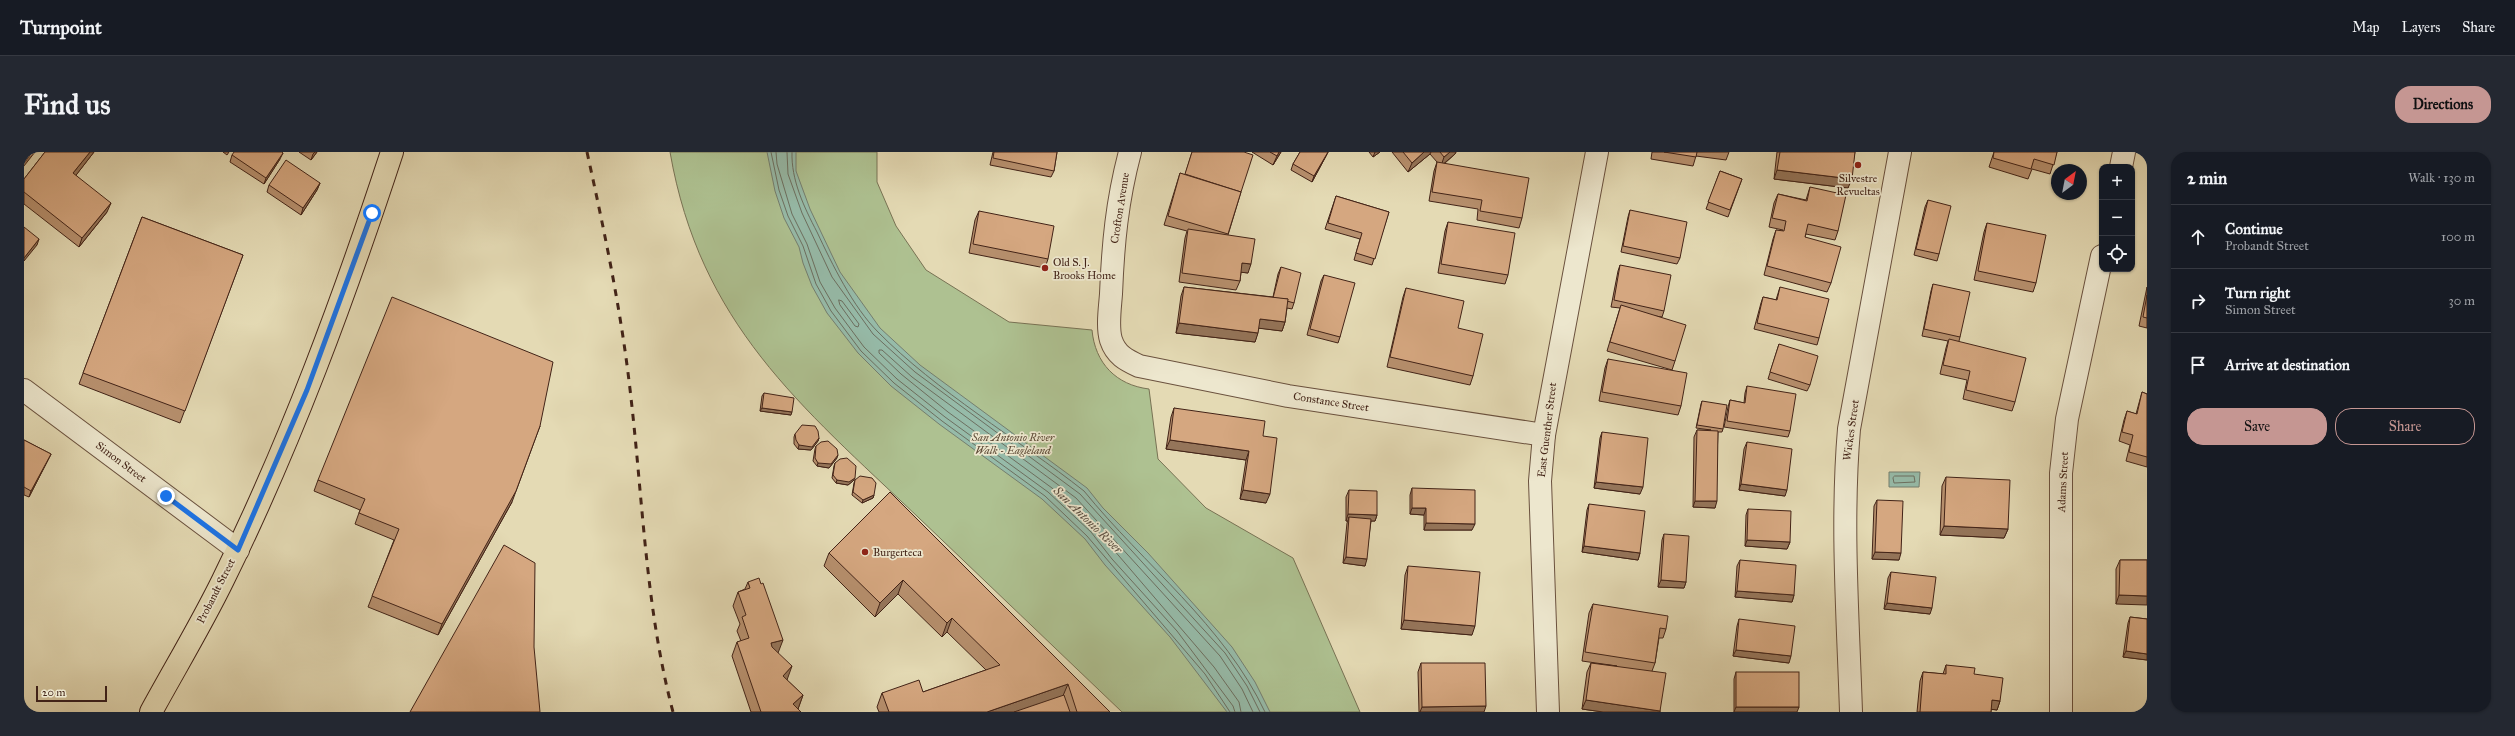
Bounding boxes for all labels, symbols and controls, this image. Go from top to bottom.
text: Turnpoint [20,16,102,39]
text: Map [2352,19,2380,36]
text: Layers [2402,19,2440,36]
text: Share [2462,19,2495,36]
button: Directions [2395,86,2491,123]
text: Find us [24,87,110,122]
marker: Silvestre Revueltas [1853,160,1863,170]
north arrow [2051,164,2087,200]
map controls [2099,164,2135,272]
button: + [2099,164,2135,200]
text: 2 min [2187,168,2227,189]
text: Walk · 130 m [2408,170,2475,186]
street label: Crofton Avenue [1108,171,1132,244]
place label: Silvestre Revueltas [1836,172,1880,198]
button: − [2099,200,2135,236]
route start [363,204,381,222]
text: Continue [2225,220,2283,238]
icon: ahead [2187,226,2209,248]
text: 100 m [2441,229,2475,245]
button: locate [2099,236,2135,272]
text: Probandt Street [2225,238,2309,254]
place label: Old S. J. Brooks Home [1053,256,1116,282]
marker: Old S. J. Brooks Home [1040,263,1050,273]
text: Turn right [2225,284,2290,302]
icon: right [2187,290,2209,312]
text: 30 m [2449,293,2475,309]
text: Simon Street [2225,302,2296,318]
icon: arrive [2187,354,2209,376]
text: Arrive at destination [2225,356,2350,374]
street label: East Guenther Street [1535,382,1559,478]
street label: Constance Street [1292,390,1370,414]
street label: Wickes Street [1840,399,1862,461]
button: Save [2187,408,2327,445]
button: Share [2335,408,2475,445]
park label: San Antonio River Walk - Eagleland [971,431,1056,457]
street label: Simon Street [93,439,149,485]
street label: Adams Street [2055,451,2071,514]
water label: San Antonio River [1050,483,1126,557]
route end [157,487,175,505]
place label: Burgerteca [873,546,922,559]
marker: Burgerteca [860,547,870,557]
street label: Probandt Street [194,556,238,626]
scale bar [36,684,107,703]
text: 20 m [42,686,65,699]

